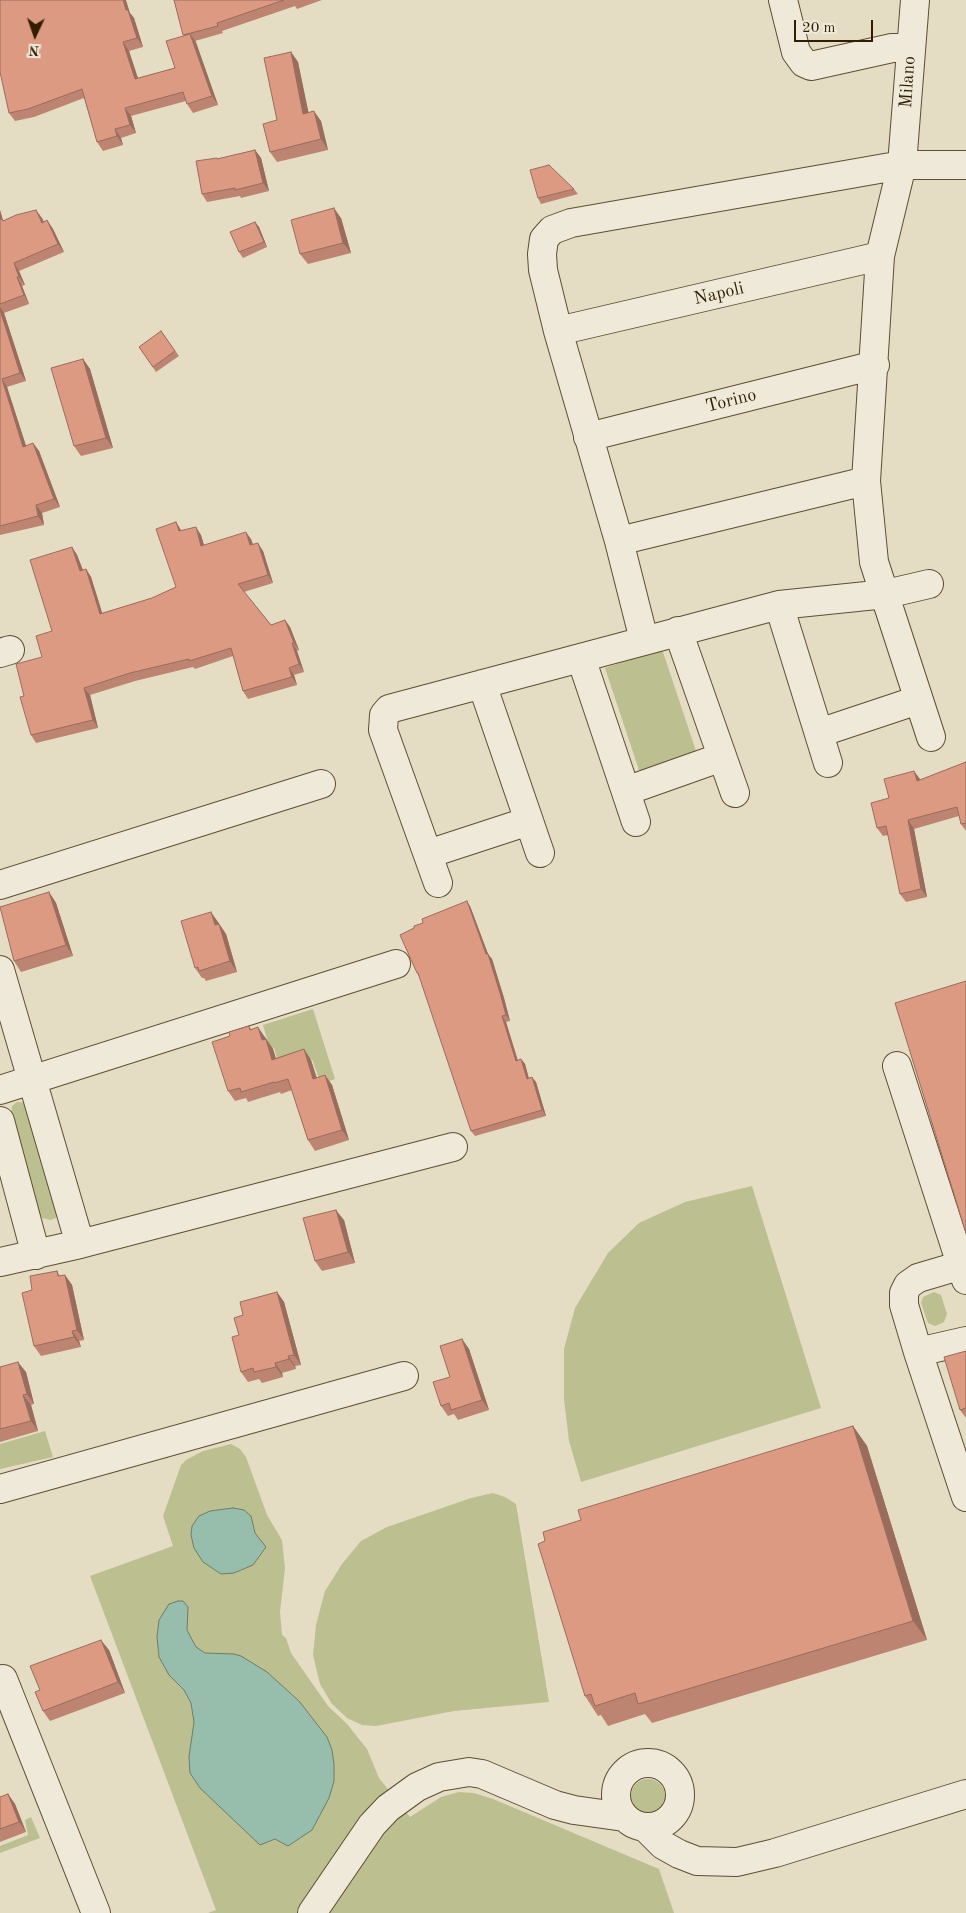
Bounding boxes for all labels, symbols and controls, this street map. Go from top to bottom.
north arrow [10,10,60,60]
scale bar [796,10,875,42]
text: 20 m [802,21,836,36]
text: N [29,43,40,57]
street label: Milano [895,55,921,109]
street label: Napoli [692,278,746,310]
street label: Torino [703,384,759,418]

